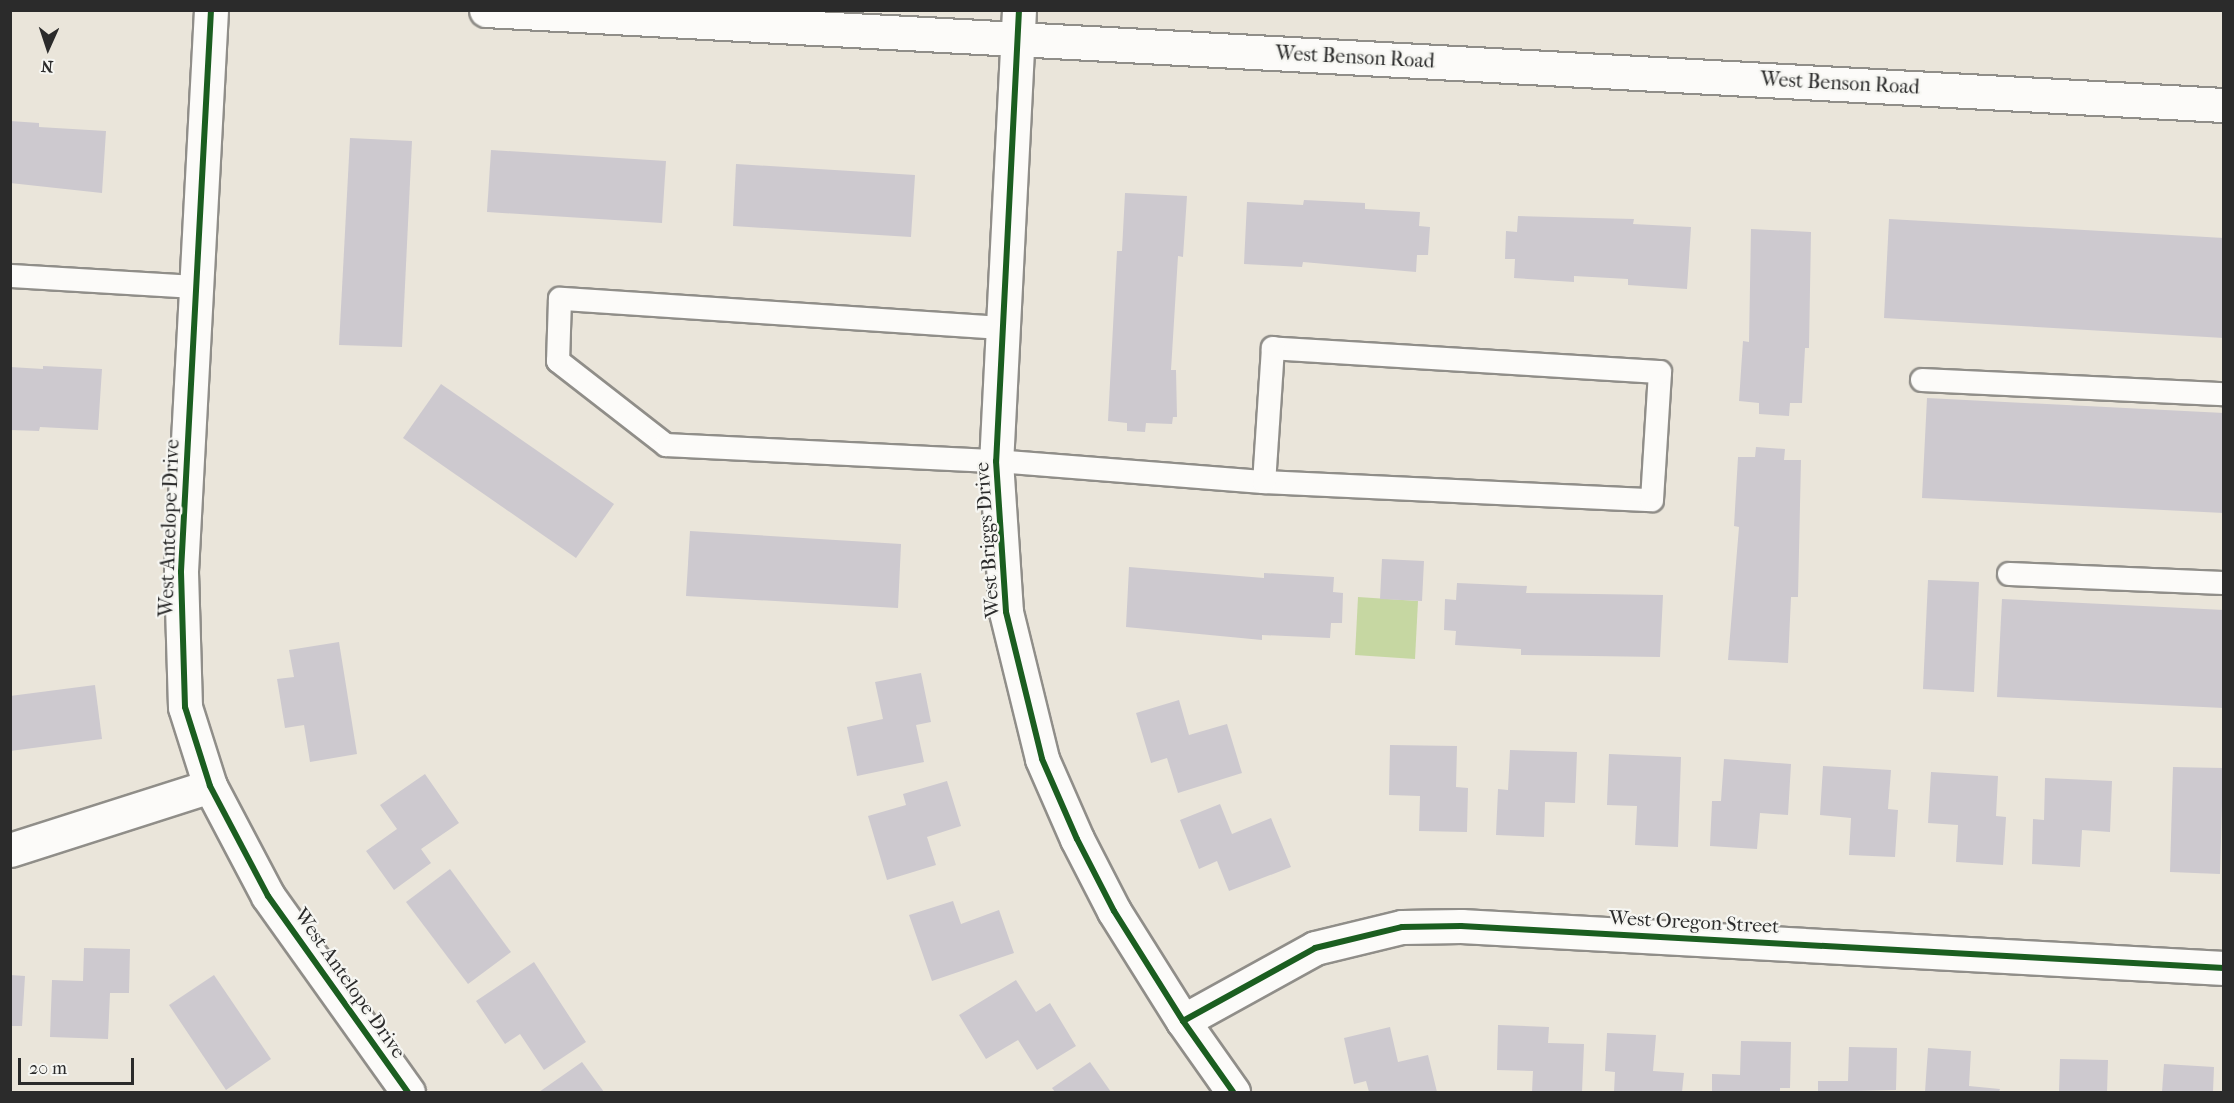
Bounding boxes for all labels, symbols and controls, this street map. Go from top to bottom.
north arrow [18,18,78,78]
street label: West Benson Road [1275,41,1435,73]
text: N [40,57,54,76]
street label: West Benson Road [1760,67,1920,99]
street label: West Antelope Drive [154,439,184,617]
street label: West Briggs Drive [970,461,1004,619]
street label: West Antelope Drive [289,903,411,1063]
street label: West Oregon Street [1608,906,1780,938]
scale bar [21,1046,136,1084]
text: 20 m [29,1058,67,1079]

